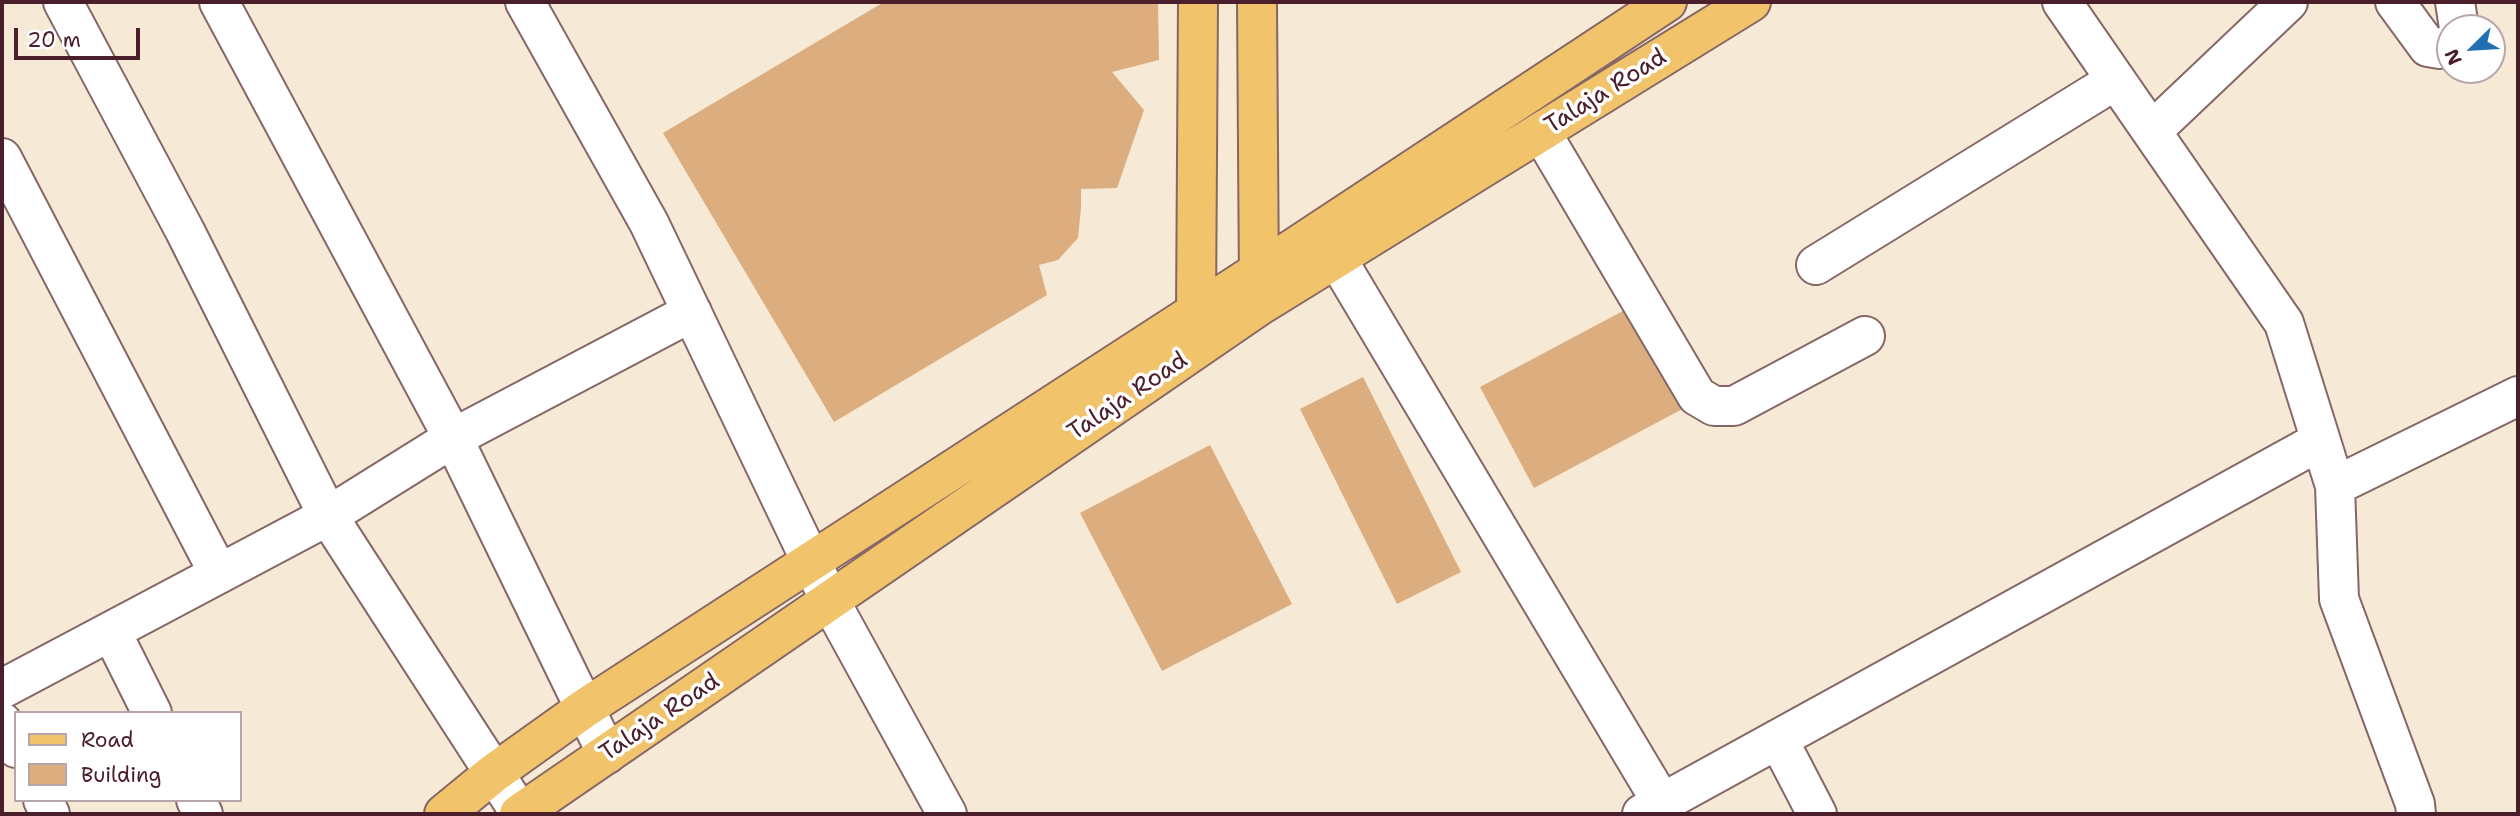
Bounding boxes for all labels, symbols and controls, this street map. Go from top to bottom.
scale bar [18,14,144,58]
north arrow [2436,14,2506,84]
text: 20 m [27,26,81,54]
street label: Talaja Road [1540,43,1672,141]
text: N [2439,45,2468,69]
street label: Talaja Road [1063,346,1193,448]
street label: Talaja Road [595,667,725,769]
legend [14,711,242,802]
text: Road [81,726,134,754]
text: Building [81,761,161,789]

